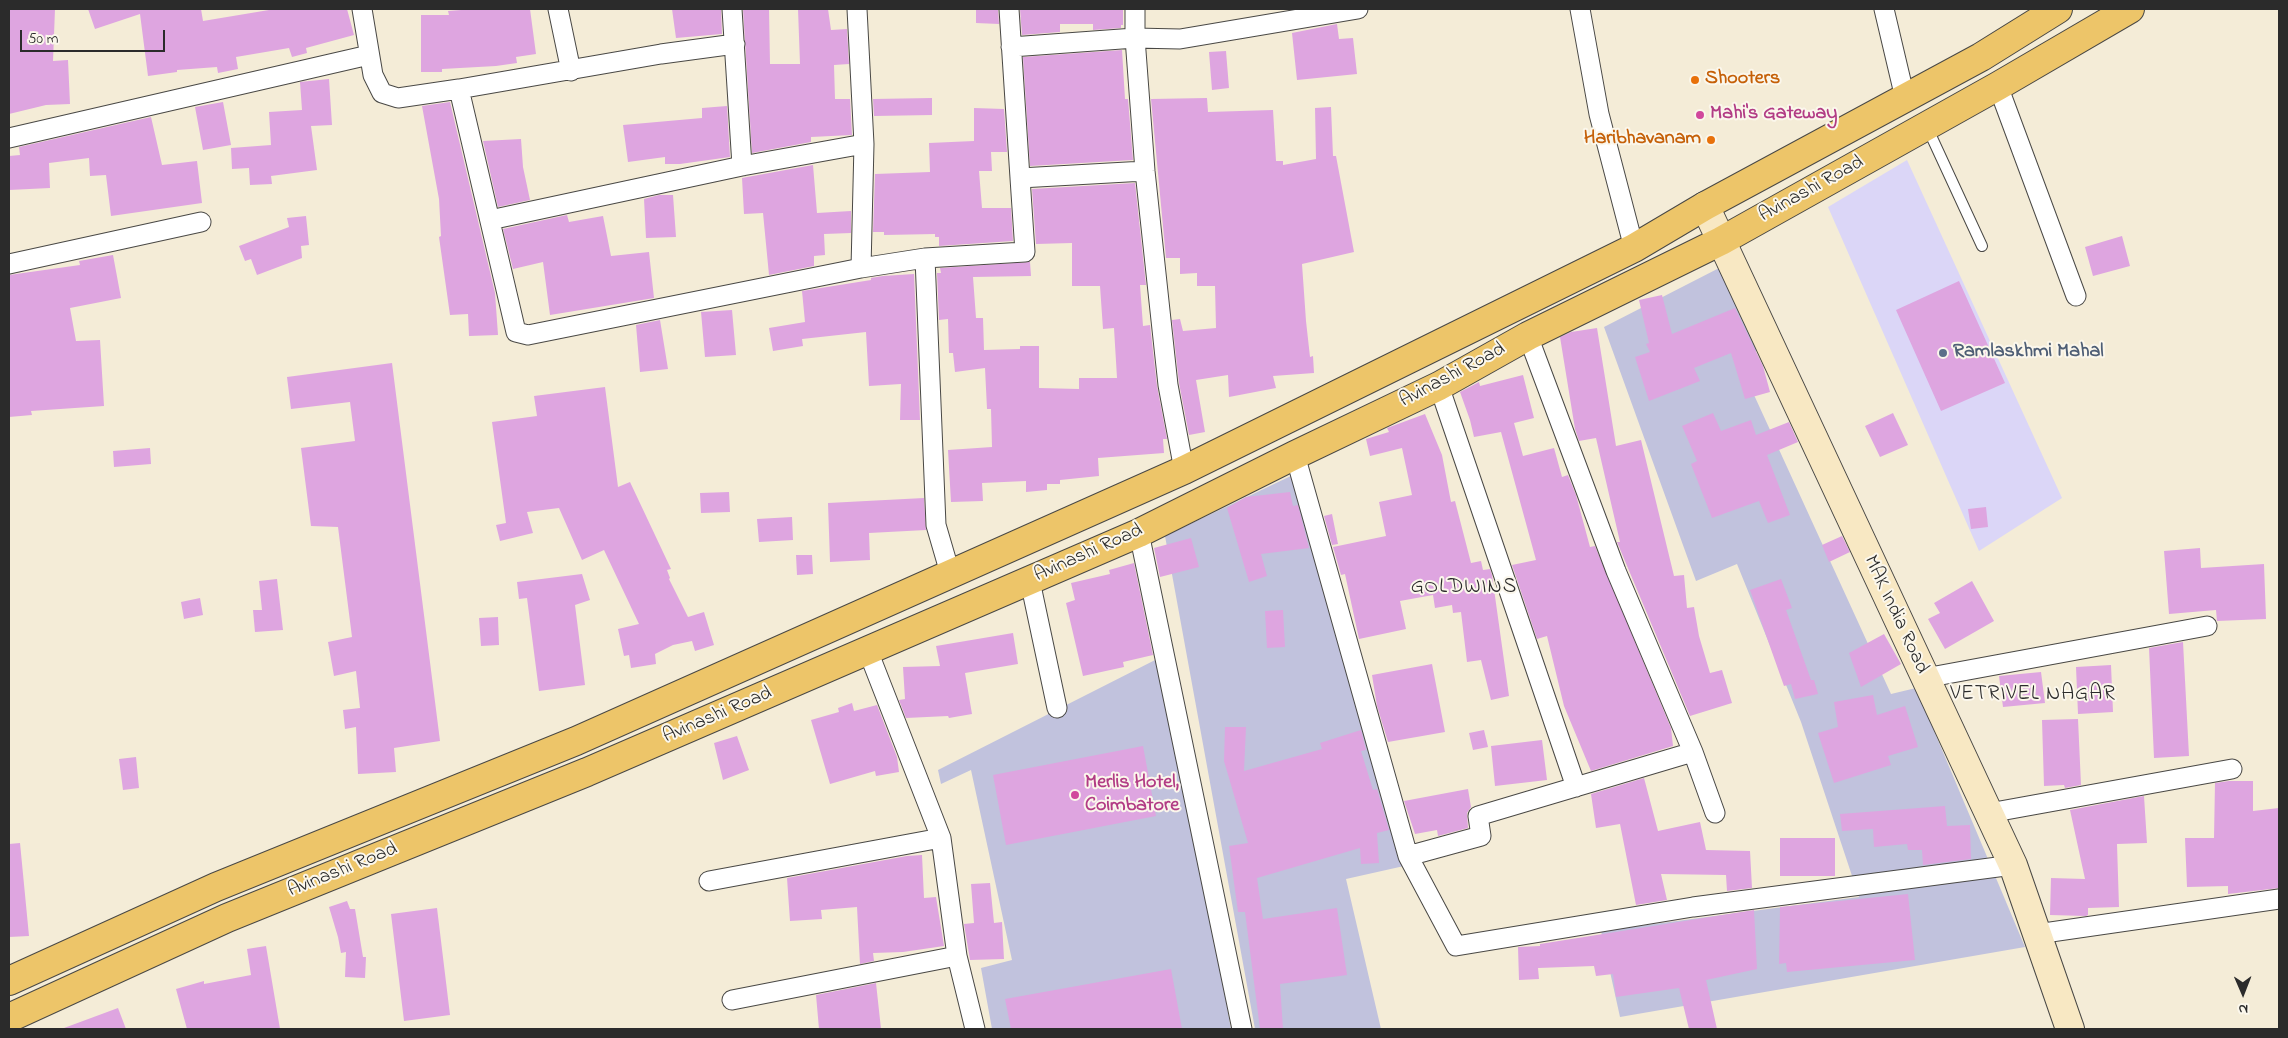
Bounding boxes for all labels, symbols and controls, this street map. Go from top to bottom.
scale bar [22,20,168,52]
text: 50 m [28,28,58,50]
place label: Shooters [1705,68,1780,92]
marker: Shooters [1689,74,1701,86]
place label: Mahi's Gateway [1710,103,1837,127]
marker: Mahi's Gateway [1694,109,1706,121]
place label: Haribhavanam [1584,128,1701,152]
marker: Haribhavanam [1705,134,1717,146]
street label: Avinashi Road [1755,151,1869,229]
street label: Avinashi Road [1396,338,1510,414]
place label: Ramlaskhmi Mahal [1953,341,2104,365]
marker: Ramlaskhmi Mahal [1937,347,1949,359]
street label: Avinashi Road [1031,519,1147,589]
street label: MAK India Road [1857,552,1933,678]
district label: GOLDWINS [1410,576,1518,602]
street label: Avinashi Road [660,682,776,750]
district label: VETRIVEL NAGAR [1948,683,2118,709]
place label: Merlis Hotel, Coimbatore [1085,772,1179,819]
marker: Merlis Hotel, Coimbatore [1069,789,1081,801]
street label: Avinashi Road [285,838,401,904]
north arrow [2218,968,2268,1018]
text: N [2238,998,2248,1019]

